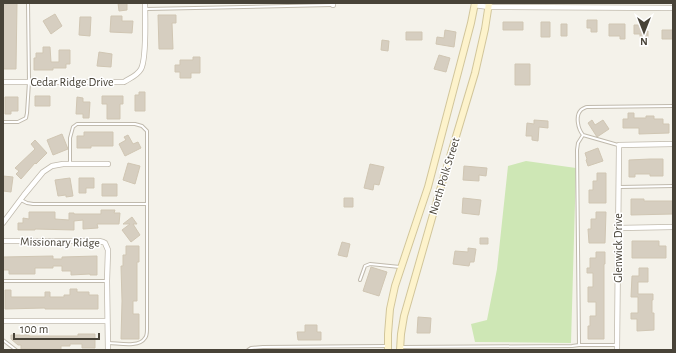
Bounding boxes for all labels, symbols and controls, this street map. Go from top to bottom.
north arrow [624,12,664,52]
text: N [640,36,648,47]
street label: Cedar Ridge Drive [30,76,114,88]
street label: North Polk Street [427,136,461,216]
street label: Glenwick Drive [612,213,624,283]
street label: Missionary Ridge [20,235,100,250]
scale bar [14,315,99,341]
text: 100 m [20,323,48,335]

